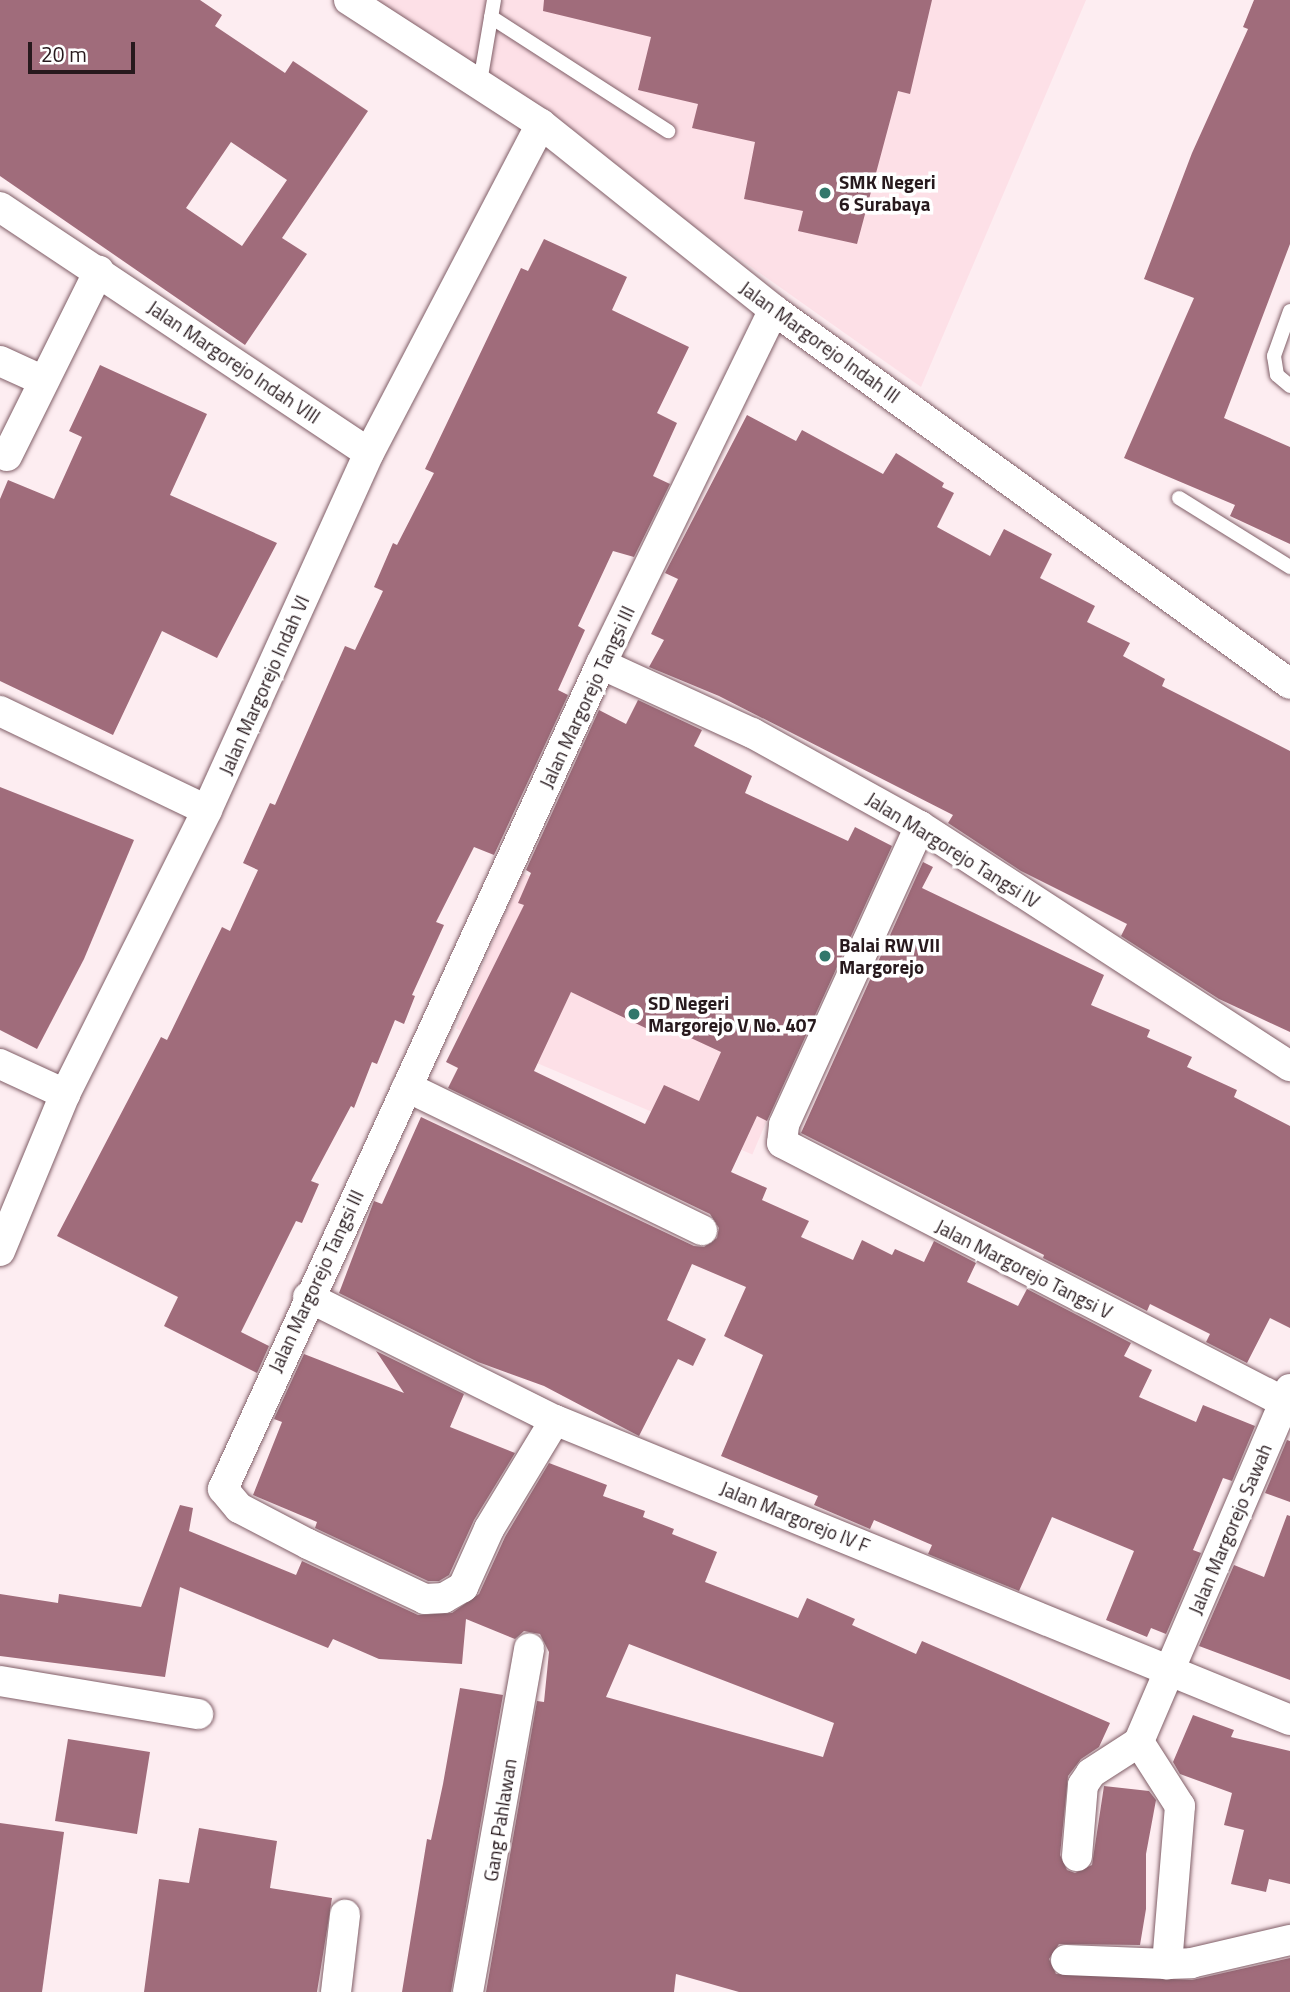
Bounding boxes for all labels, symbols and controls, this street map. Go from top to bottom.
scale bar [32,28,138,72]
text: 20 m [41,38,87,70]
place label: SMK Negeri 6 Surabaya [839,171,936,215]
marker: SMK Negeri 6 Surabaya [817,185,833,201]
street label: Jalan Margorejo Indah III [736,276,904,408]
street label: Jalan Margorejo Indah VIII [143,296,325,428]
street label: Jalan Margorejo Indah VI [214,592,314,778]
street label: Jalan Margorejo Tangsi III [535,602,639,792]
street label: Jalan Margorejo Tangsi IV [862,787,1044,913]
place label: Balai RW VII Margorejo [839,934,940,978]
marker: Balai RW VII Margorejo [817,948,833,964]
place label: SD Negeri Margorejo V No. 407 [648,992,817,1036]
marker: SD Negeri Margorejo V No. 407 [626,1006,642,1022]
street label: Jalan Margorejo Tangsi III [264,1186,368,1376]
street label: Jalan Margorejo Tangsi V [932,1214,1116,1324]
street label: Jalan Margorejo Sawah [1184,1440,1276,1618]
street label: Jalan Margorejo IV F [717,1477,873,1557]
street label: Gang Pahlawan [479,1757,521,1883]

